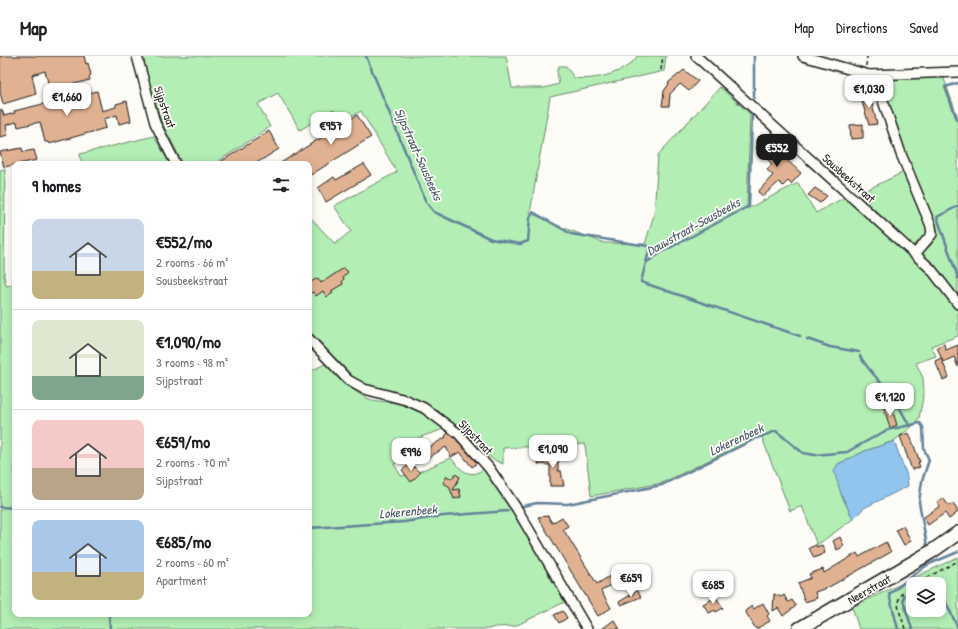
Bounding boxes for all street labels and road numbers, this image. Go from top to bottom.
street label: Sijpstraat [150,84,180,131]
street label: Sousbeekstraat [819,150,880,207]
street label: Sijpstraat [455,416,498,459]
street label: Neerstraat [844,569,895,608]

